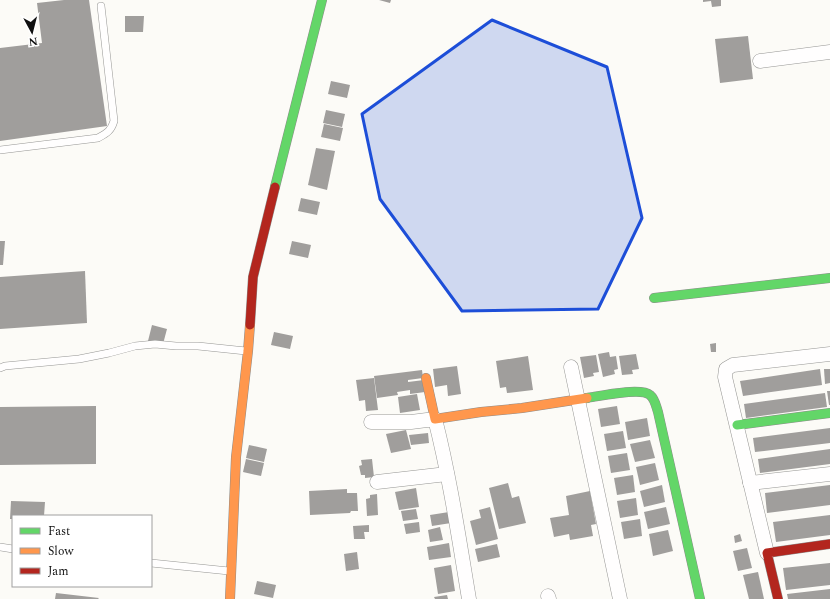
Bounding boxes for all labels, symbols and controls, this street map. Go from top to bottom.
north arrow [12,12,52,52]
text: N [28,32,39,50]
legend [12,515,152,587]
text: Fast [48,522,70,541]
text: Slow [48,542,74,561]
text: Jam [48,562,69,581]

